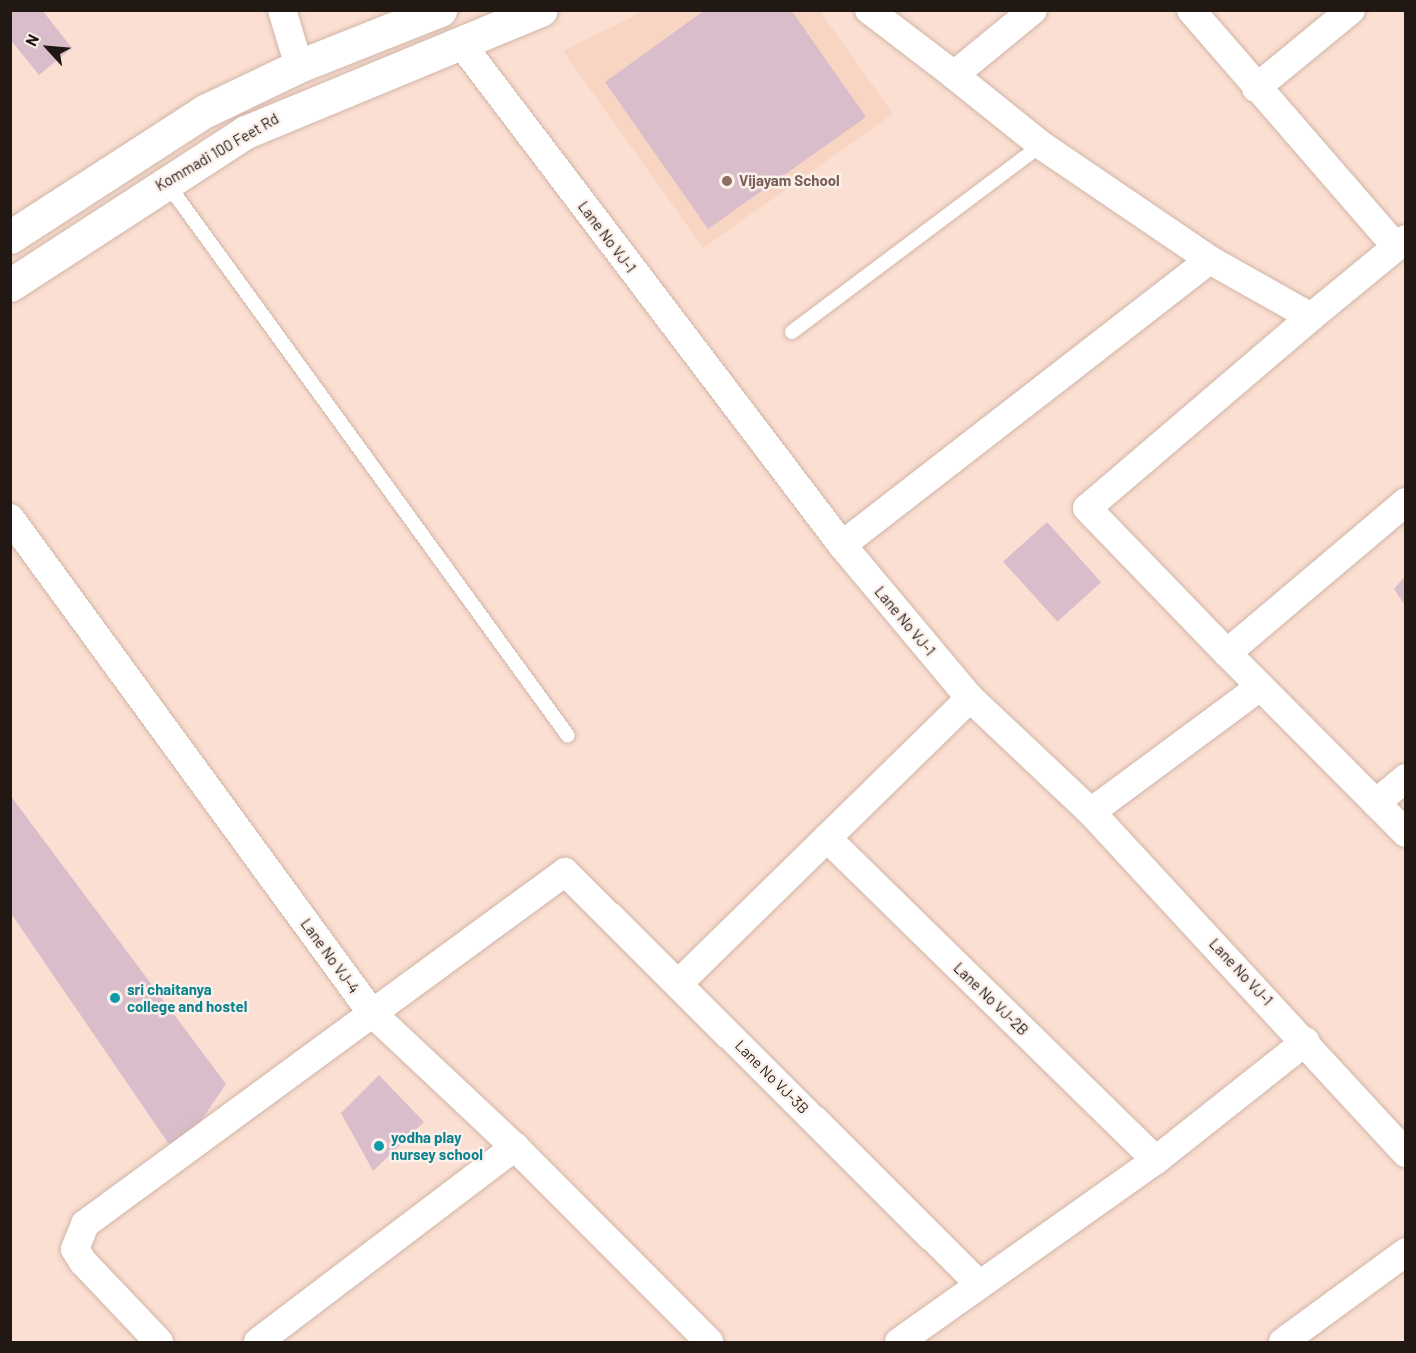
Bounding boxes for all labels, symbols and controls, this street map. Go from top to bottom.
north arrow [18,18,78,78]
text: N [20,31,42,49]
street label: Kommadi 100 Feet Rd [152,109,282,195]
place label: Vijayam School [739,172,840,190]
marker: Vijayam School [720,174,734,188]
street label: Lane No VJ-1 [574,198,640,276]
street label: Lane No VJ-1 [871,583,939,659]
street label: Lane No VJ-4 [297,915,363,997]
street label: Lane No VJ-1 [1205,935,1277,1009]
street label: Lane No VJ-2B [950,959,1032,1039]
place label: sri chaitanya college and hostel [127,980,247,1015]
marker: sri chaitanya college and hostel [108,991,122,1005]
street label: Lane No VJ-3B [731,1036,813,1118]
place label: yodha play nursey school [391,1128,483,1163]
marker: yodha play nursey school [372,1139,386,1153]

